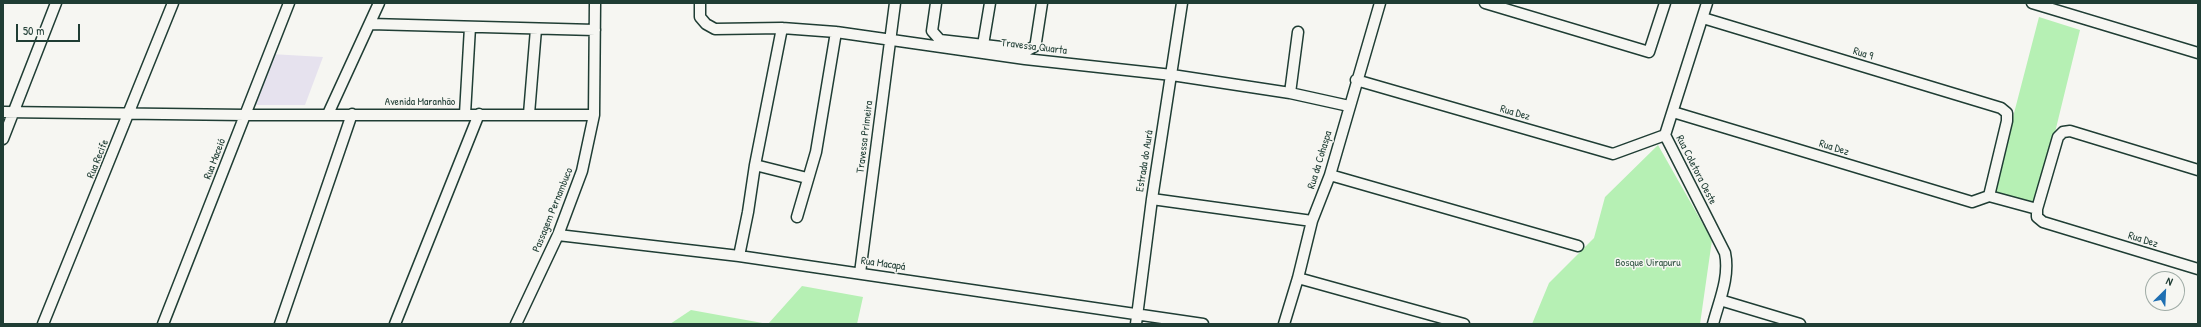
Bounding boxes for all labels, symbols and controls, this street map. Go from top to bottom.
scale bar [18,16,82,42]
text: 50 m [23,22,44,39]
street label: Travessa Quarta [1000,36,1068,58]
street label: Rua 9 [1851,45,1875,63]
street label: Avenida Maranhão [385,95,455,109]
street label: Travessa Primeira [854,100,876,174]
street label: Rua Dez [1498,102,1532,124]
street label: Estrada do Aurá [1134,129,1156,193]
street label: Rua da Cohaspa [1305,129,1335,191]
street label: Rua Coletora Oeste [1673,133,1719,207]
street label: Rua Maceió [201,137,229,181]
street label: Rua Dez [1817,137,1851,159]
street label: Rua Recife [84,138,112,180]
street label: Passagem Pernambuco [530,166,576,254]
street label: Rua Dez [2126,229,2160,251]
street label: Rua Macapá [860,254,906,274]
park label: Bosque Uirapuru [1615,256,1681,270]
north arrow [2145,271,2185,311]
text: N [2164,273,2175,289]

